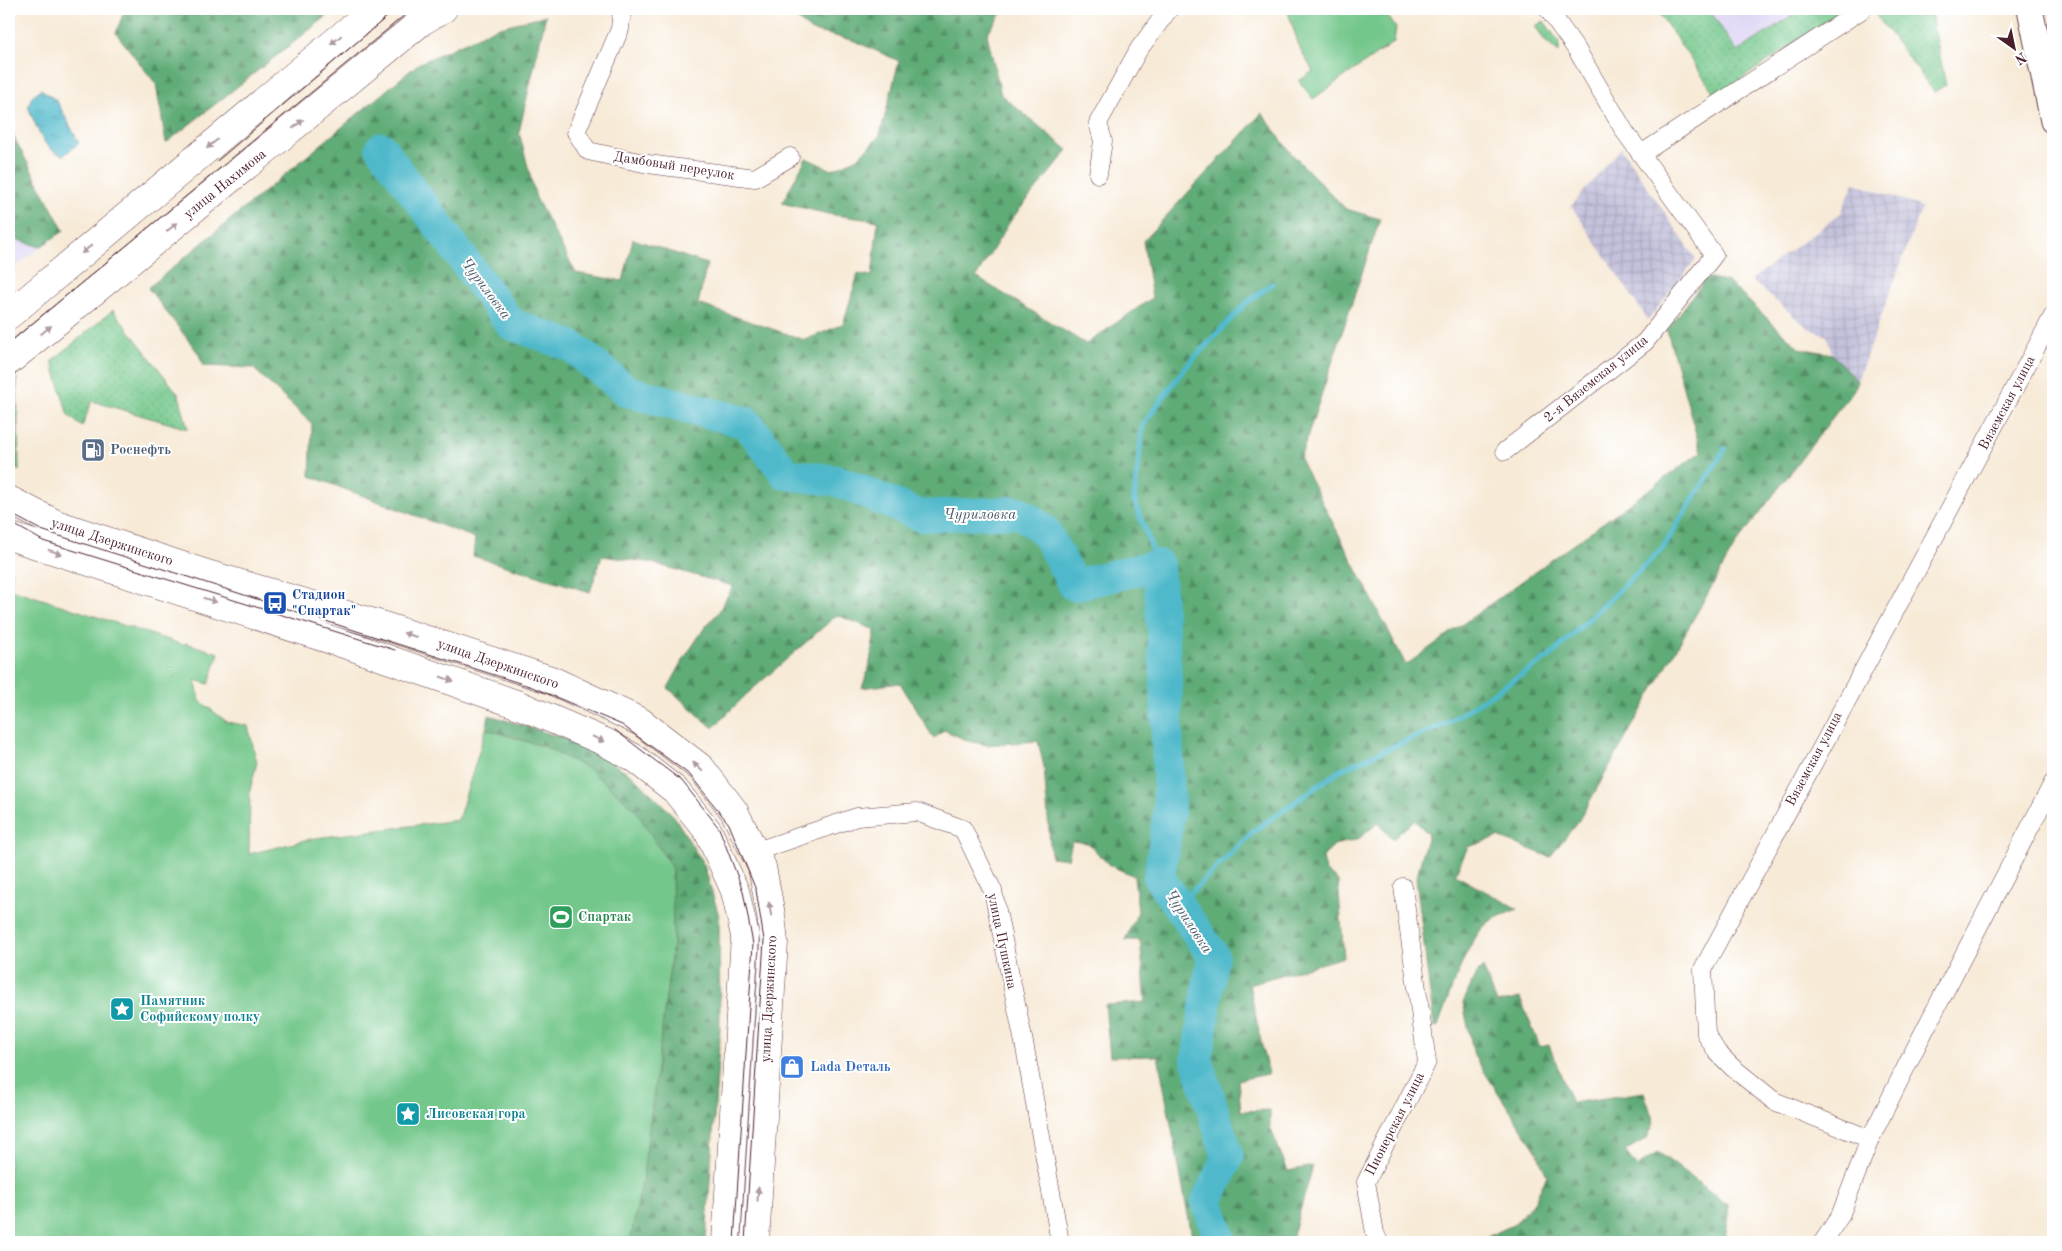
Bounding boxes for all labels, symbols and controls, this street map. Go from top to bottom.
north arrow [1990,22,2040,72]
one-way arrow [331,34,343,46]
text: N [2012,49,2029,67]
one-way arrow [291,118,304,129]
one-way arrow [205,139,218,150]
street label: улица Нахимова [181,147,269,221]
street label: Дамбовый переулок [613,150,735,182]
one-way arrow [165,222,178,233]
one-way arrow [82,243,94,255]
water label: Чуриловка [457,256,513,322]
one-way arrow [40,325,53,336]
street label: 2-я Вяземская улица [1541,333,1651,425]
street label: Вяземская улица [1976,353,2038,452]
fuel station icon: Роснефть [80,437,106,463]
place label: Роснефть [110,443,171,458]
water label: Чуриловка [944,508,1016,523]
street label: улица Дзержинского [49,516,175,568]
one-way arrow [48,548,63,556]
place label: Стадион "Спартак" [292,588,356,618]
bus stop icon: Стадион "Спартак" [262,590,288,616]
one-way arrow [203,596,218,604]
one-way arrow [403,630,418,638]
street label: улица Дзержинского [435,637,561,691]
one-way arrow [440,676,455,684]
street label: Вяземская улица [1783,709,1845,808]
one-way arrow [591,736,605,744]
one-way arrow [692,761,704,773]
water label: Чуриловка [1162,887,1214,957]
street label: улица Пушкина [985,892,1019,990]
one-way arrow [766,901,774,917]
sports icon: Спартак [548,904,574,930]
place label: Спартак [578,910,632,924]
street label: улица Дзержинского [759,935,779,1063]
place label: Памятник Софийскому полку [140,994,260,1025]
place icon: Памятник Софийскому полку [109,996,135,1022]
shop icon: Lada Dеталь [779,1054,805,1080]
place label: Lada Dеталь [810,1060,891,1074]
street label: Пионерская улица [1363,1070,1427,1178]
place icon: Лисовская гора [395,1101,421,1127]
place label: Лисовская гора [426,1107,526,1121]
one-way arrow [754,1185,762,1201]

